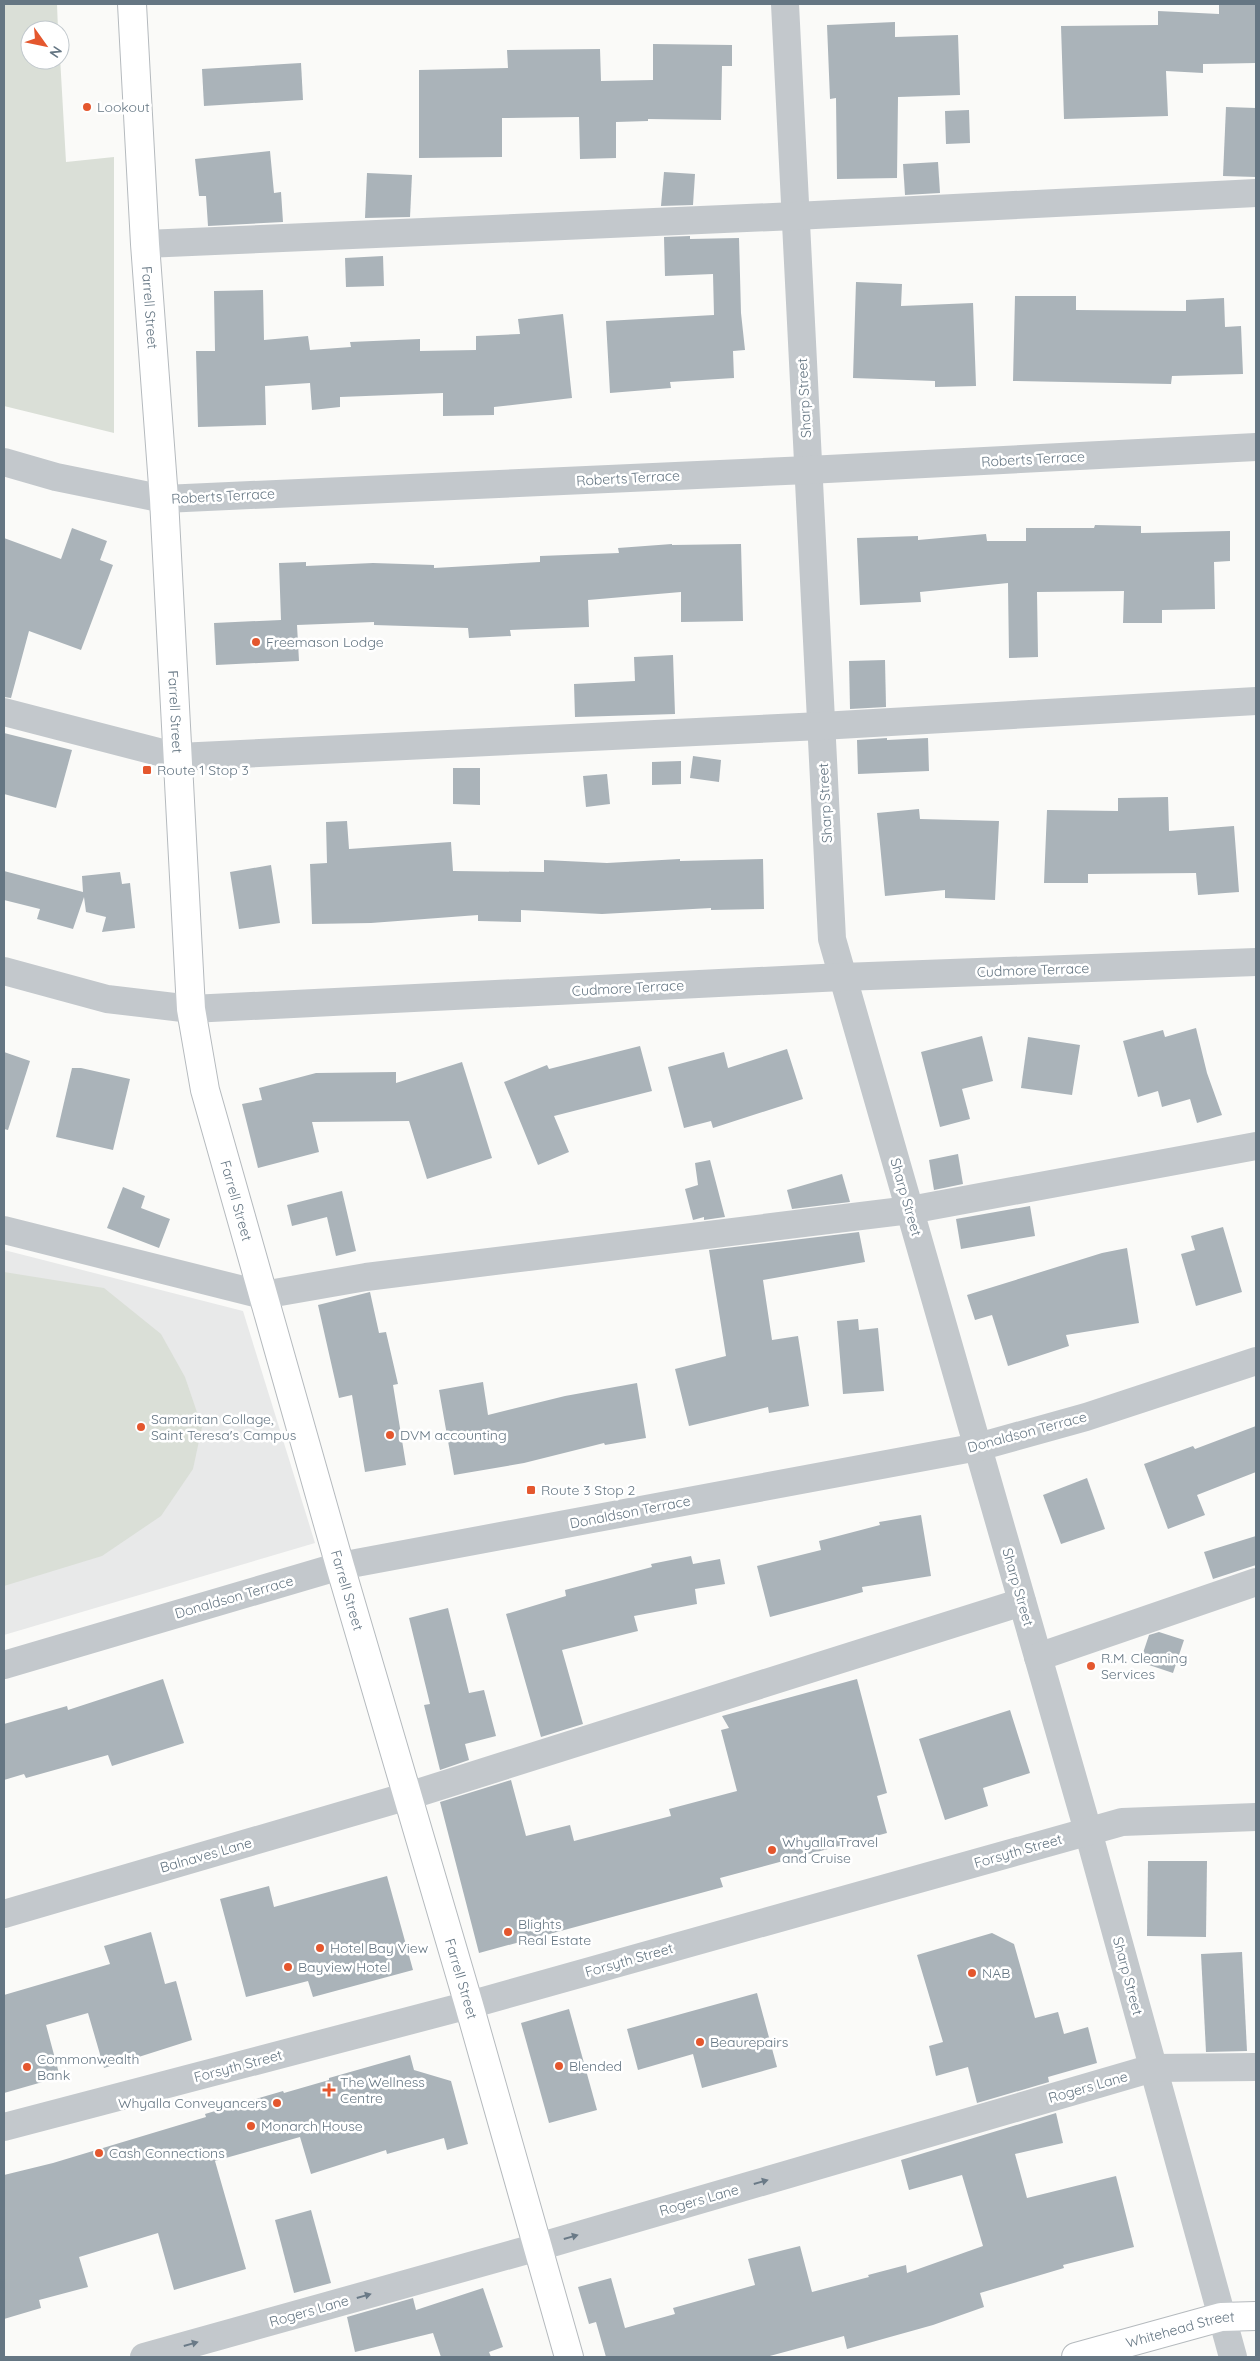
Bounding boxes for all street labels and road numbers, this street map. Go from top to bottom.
street label: Farrell Street [138,265,162,350]
street label: Sharp Street [793,357,815,439]
street label: Roberts Terrace [981,447,1085,471]
street label: Roberts Terrace [576,466,680,490]
street label: Roberts Terrace [171,484,275,508]
street label: Farrell Street [164,670,186,754]
street label: Sharp Street [814,762,836,844]
street label: Cudmore Terrace [976,959,1090,981]
street label: Cudmore Terrace [571,976,685,1000]
street label: Sharp Street [886,1156,926,1238]
street label: Farrell Street [216,1158,256,1243]
street label: Donaldson Terrace [965,1407,1089,1457]
street label: Donaldson Terrace [568,1491,692,1533]
street label: Sharp Street [998,1546,1038,1628]
street label: Farrell Street [327,1548,368,1633]
street label: Donaldson Terrace [173,1571,296,1623]
street label: Forsyth Street [972,1830,1064,1872]
street label: Balnaves Lane [158,1833,254,1877]
street label: Sharp Street [1109,1935,1147,2017]
street label: Farrell Street [441,1936,482,2021]
street label: Forsyth Street [583,1939,675,1981]
street label: Forsyth Street [192,2045,284,2086]
street label: Rogers Lane [1046,2067,1130,2107]
street label: Rogers Lane [657,2180,741,2220]
street label: Rogers Lane [267,2291,351,2331]
street label: Whitehead Street [1124,2308,1235,2352]

